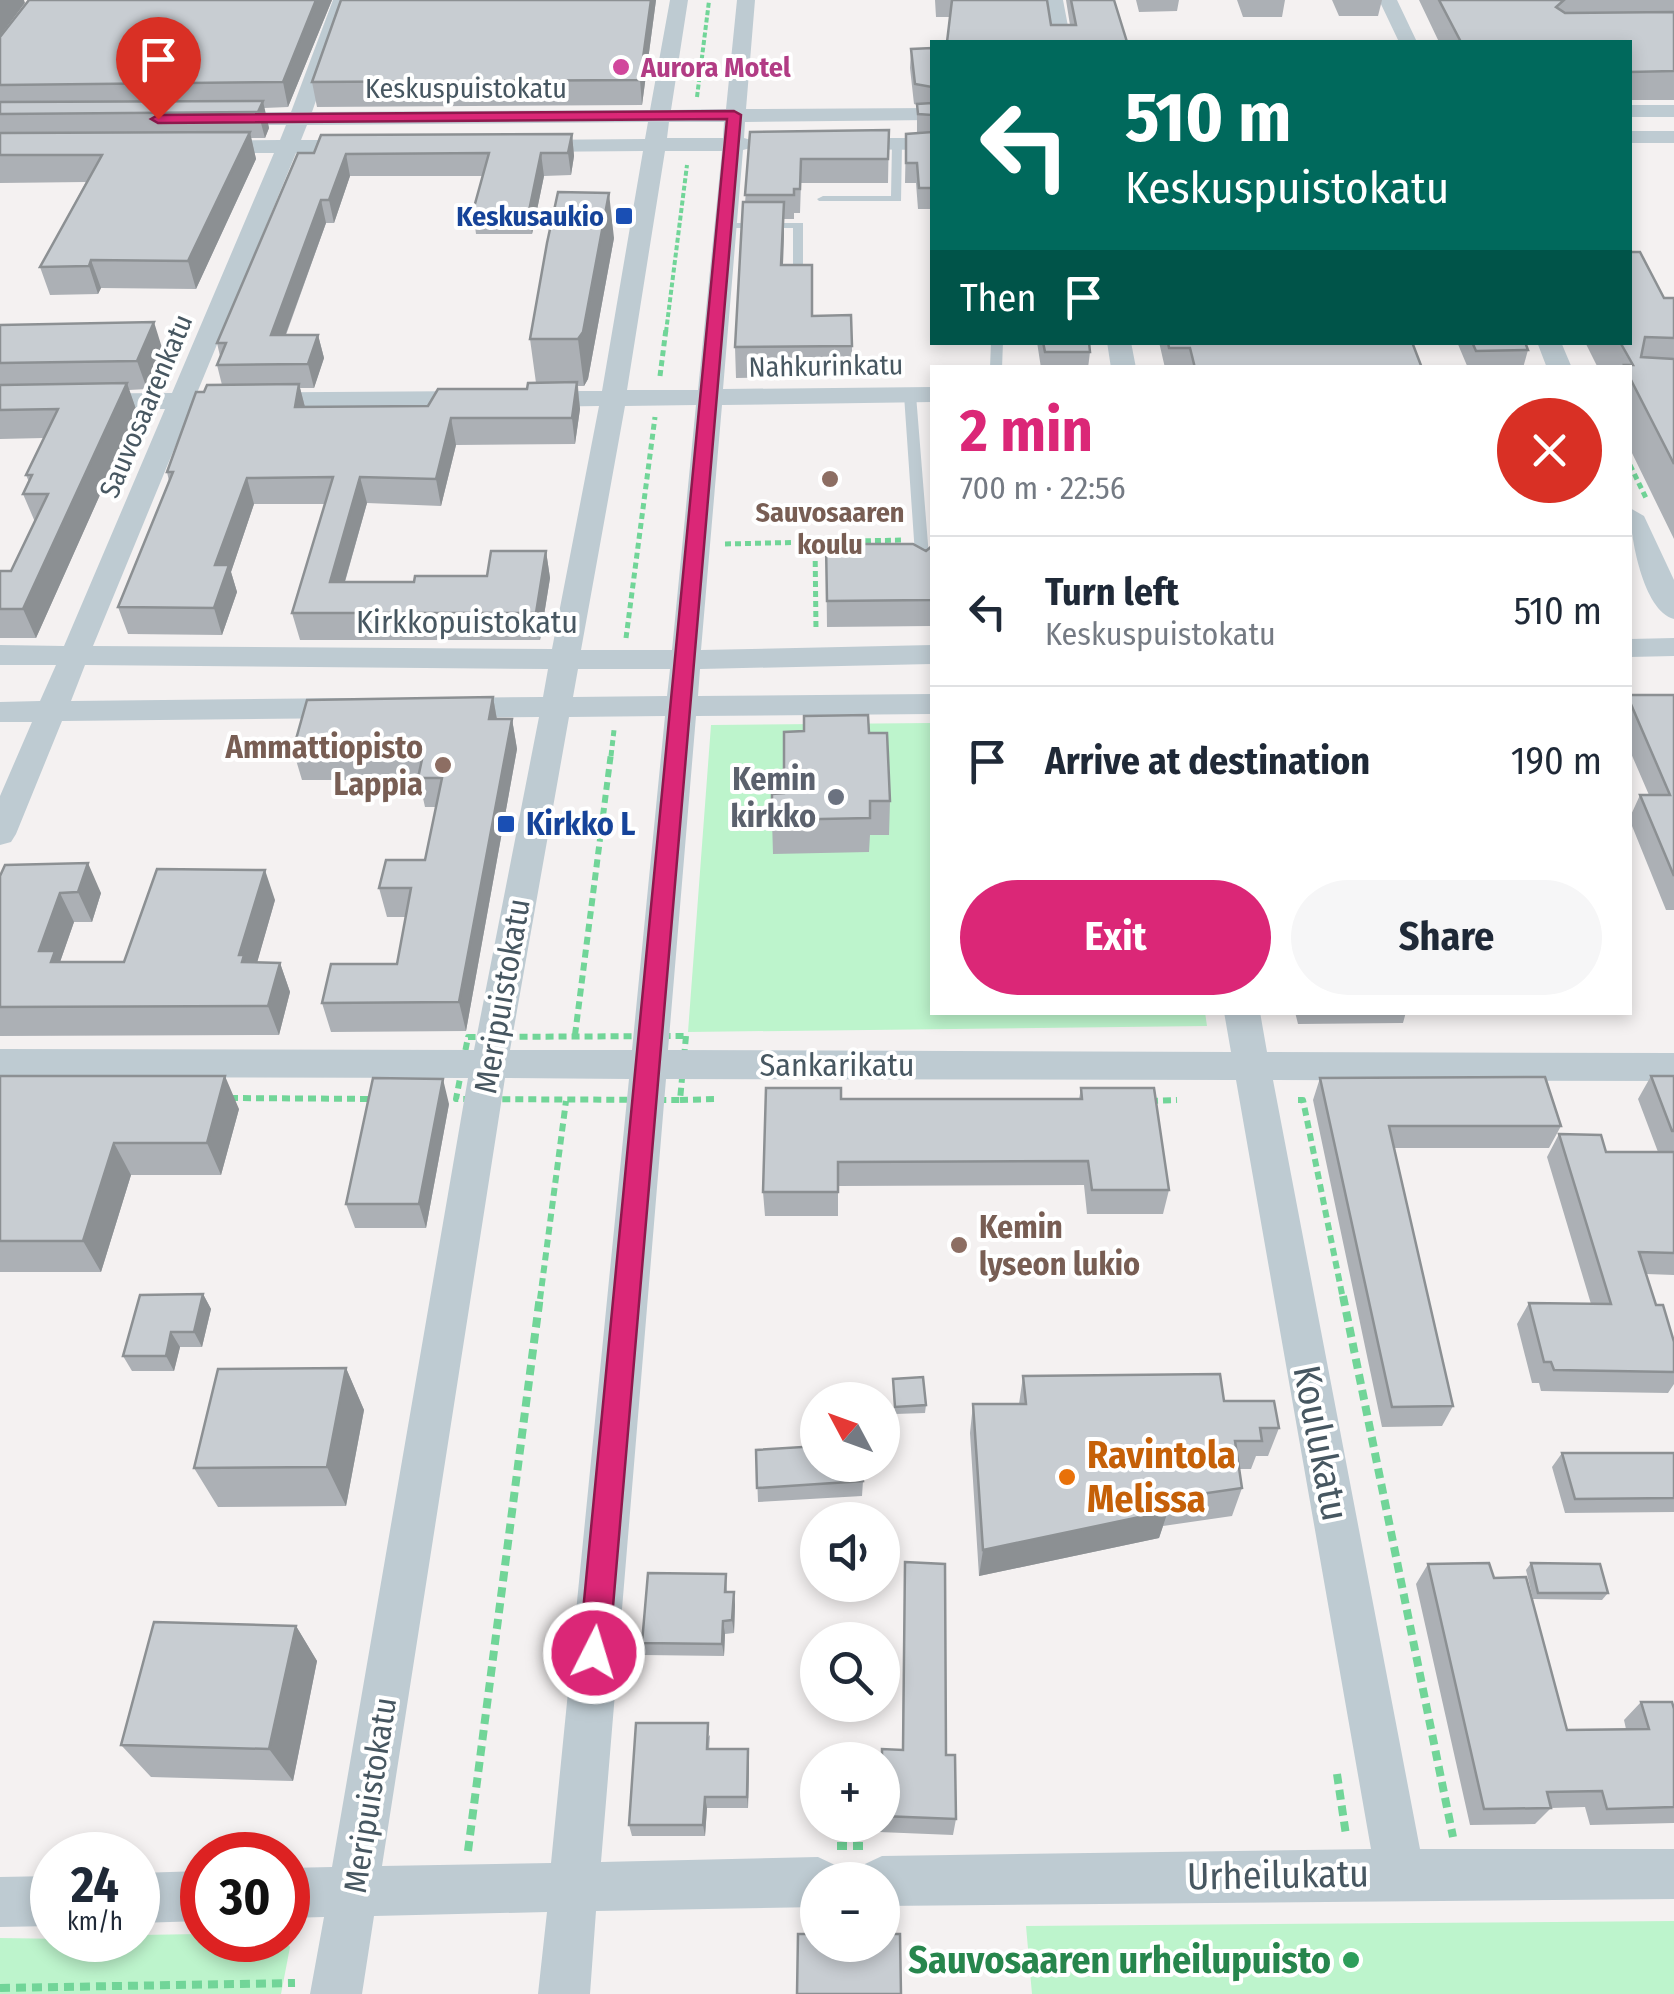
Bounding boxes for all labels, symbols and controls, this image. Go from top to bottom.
pin [116,17,201,120]
icon: arrive [131,32,186,87]
place label: Aurora Motel [640,51,791,84]
marker: Aurora Motel [610,56,632,78]
street label: Keskuspuistokatu [365,72,567,105]
text: 510 m [1125,76,1291,160]
icon: left [960,80,1090,210]
text: Keskuspuistokatu [1125,161,1449,215]
place label: Keskusaukio [456,200,604,233]
marker: Keskusaukio [613,205,635,227]
icon: arrive [1056,270,1111,325]
text: Then [960,275,1036,321]
street label: Sauvosaarenkatu [92,309,200,503]
street label: Nahkurinkatu [748,348,904,384]
text: 2 min [960,395,1093,467]
button: close [1497,398,1602,503]
marker: Sauvosaaren koulu [819,468,841,490]
text: 700 m · 22:56 [960,469,1126,507]
place label: Sauvosaaren koulu [755,496,905,561]
text: Turn left [1045,569,1179,615]
icon: left [960,584,1015,639]
text: 510 m [1514,588,1602,634]
street label: Kirkkopuistokatu [356,603,578,641]
text: Keskuspuistokatu [1045,615,1276,653]
place label: Ammattiopisto Lappia [225,728,423,803]
icon: arrive [960,734,1015,789]
text: Arrive at destination [1045,738,1370,784]
text: 190 m [1511,738,1602,784]
marker: Ammattiopisto Lappia [432,754,454,776]
place label: Kemin kirkko [730,760,816,835]
marker: Kemin kirkko [825,786,847,808]
place label: Kirkko L [526,805,635,843]
marker: Kirkko L [495,813,517,835]
button: Exit [960,880,1271,995]
button: Share [1291,880,1602,995]
street label: Meripuistokatu [466,895,538,1097]
street label: Sankarikatu [759,1046,915,1084]
place label: Kemin lyseon lukio [979,1208,1140,1283]
marker: Kemin lyseon lukio [948,1234,970,1256]
street label: Koulukatu [1283,1361,1359,1525]
north arrow [800,1382,900,1482]
map controls [800,1382,900,1962]
place label: Ravintola Melissa [1087,1432,1236,1522]
marker: Ravintola Melissa [1056,1466,1078,1488]
button: sound [800,1502,900,1602]
position arrow [542,1601,646,1705]
button: search [800,1622,900,1722]
street label: Meripuistokatu [336,1695,404,1895]
button: + [800,1742,900,1842]
speed limit sign: 30 [180,1832,310,1962]
street label: Urheilukatu [1187,1850,1369,1900]
text: 24 [71,1855,119,1915]
button: − [800,1862,900,1962]
text: km/h [67,1907,123,1937]
place label: Sauvosaaren urheilupuisto [908,1937,1331,1983]
marker: Sauvosaaren urheilupuisto [1340,1949,1362,1971]

